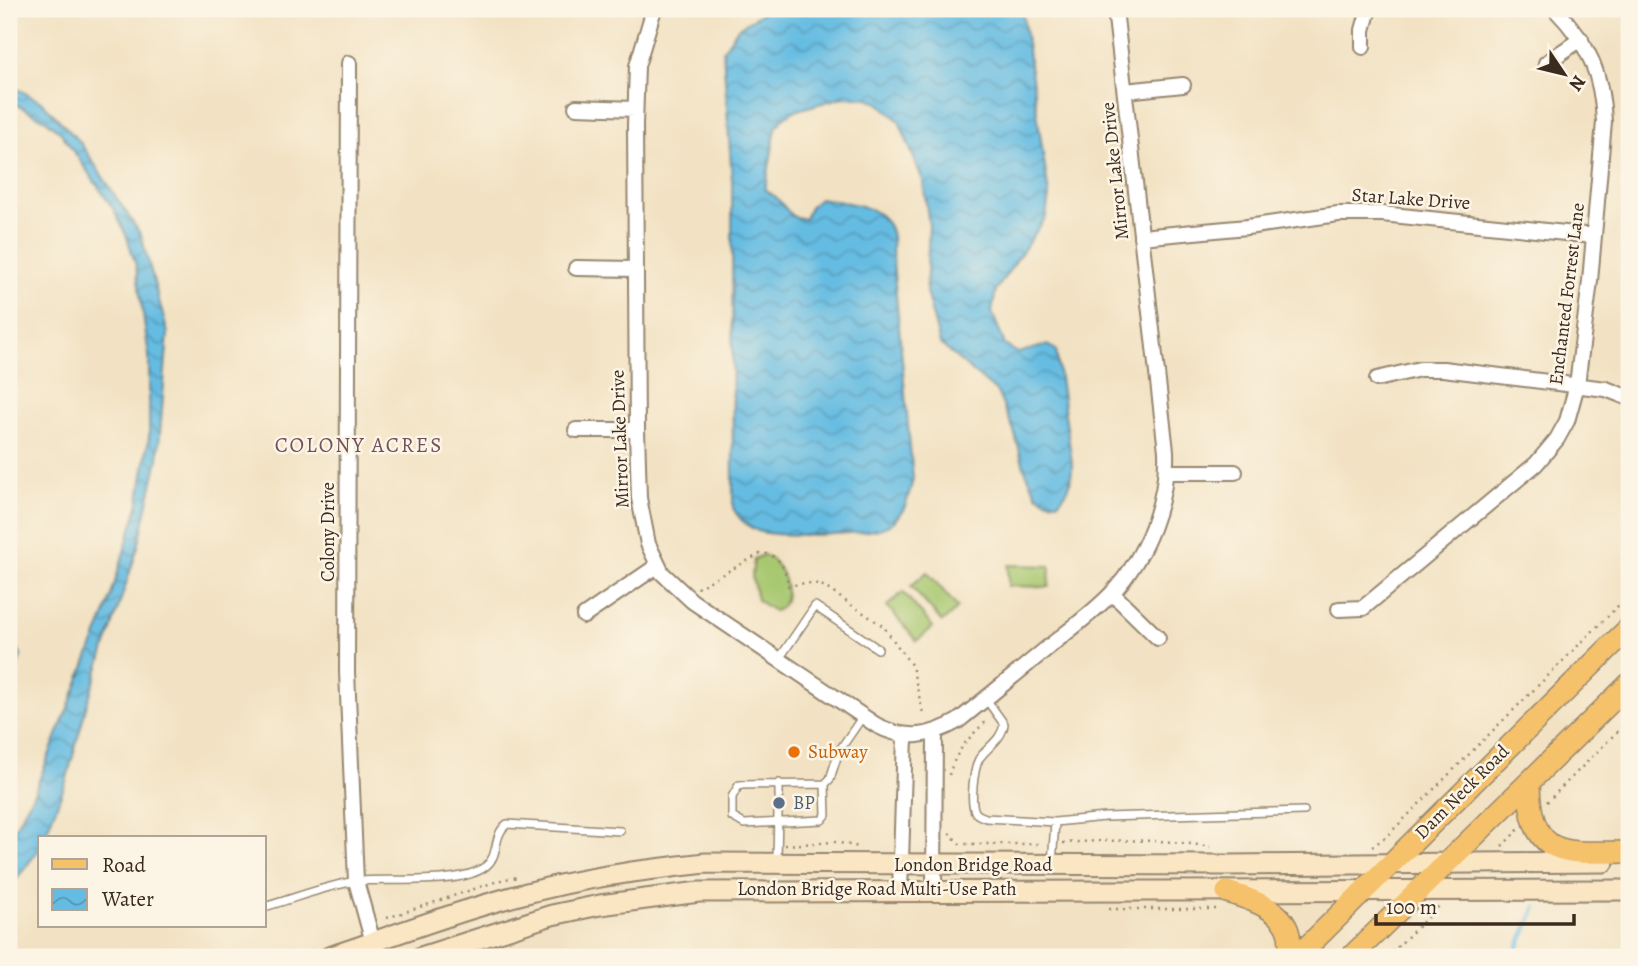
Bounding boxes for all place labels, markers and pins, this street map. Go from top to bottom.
place label: Subway [808,739,868,765]
marker: Subway [786,744,802,760]
place label: BP [793,790,815,816]
marker: BP [771,795,787,811]

